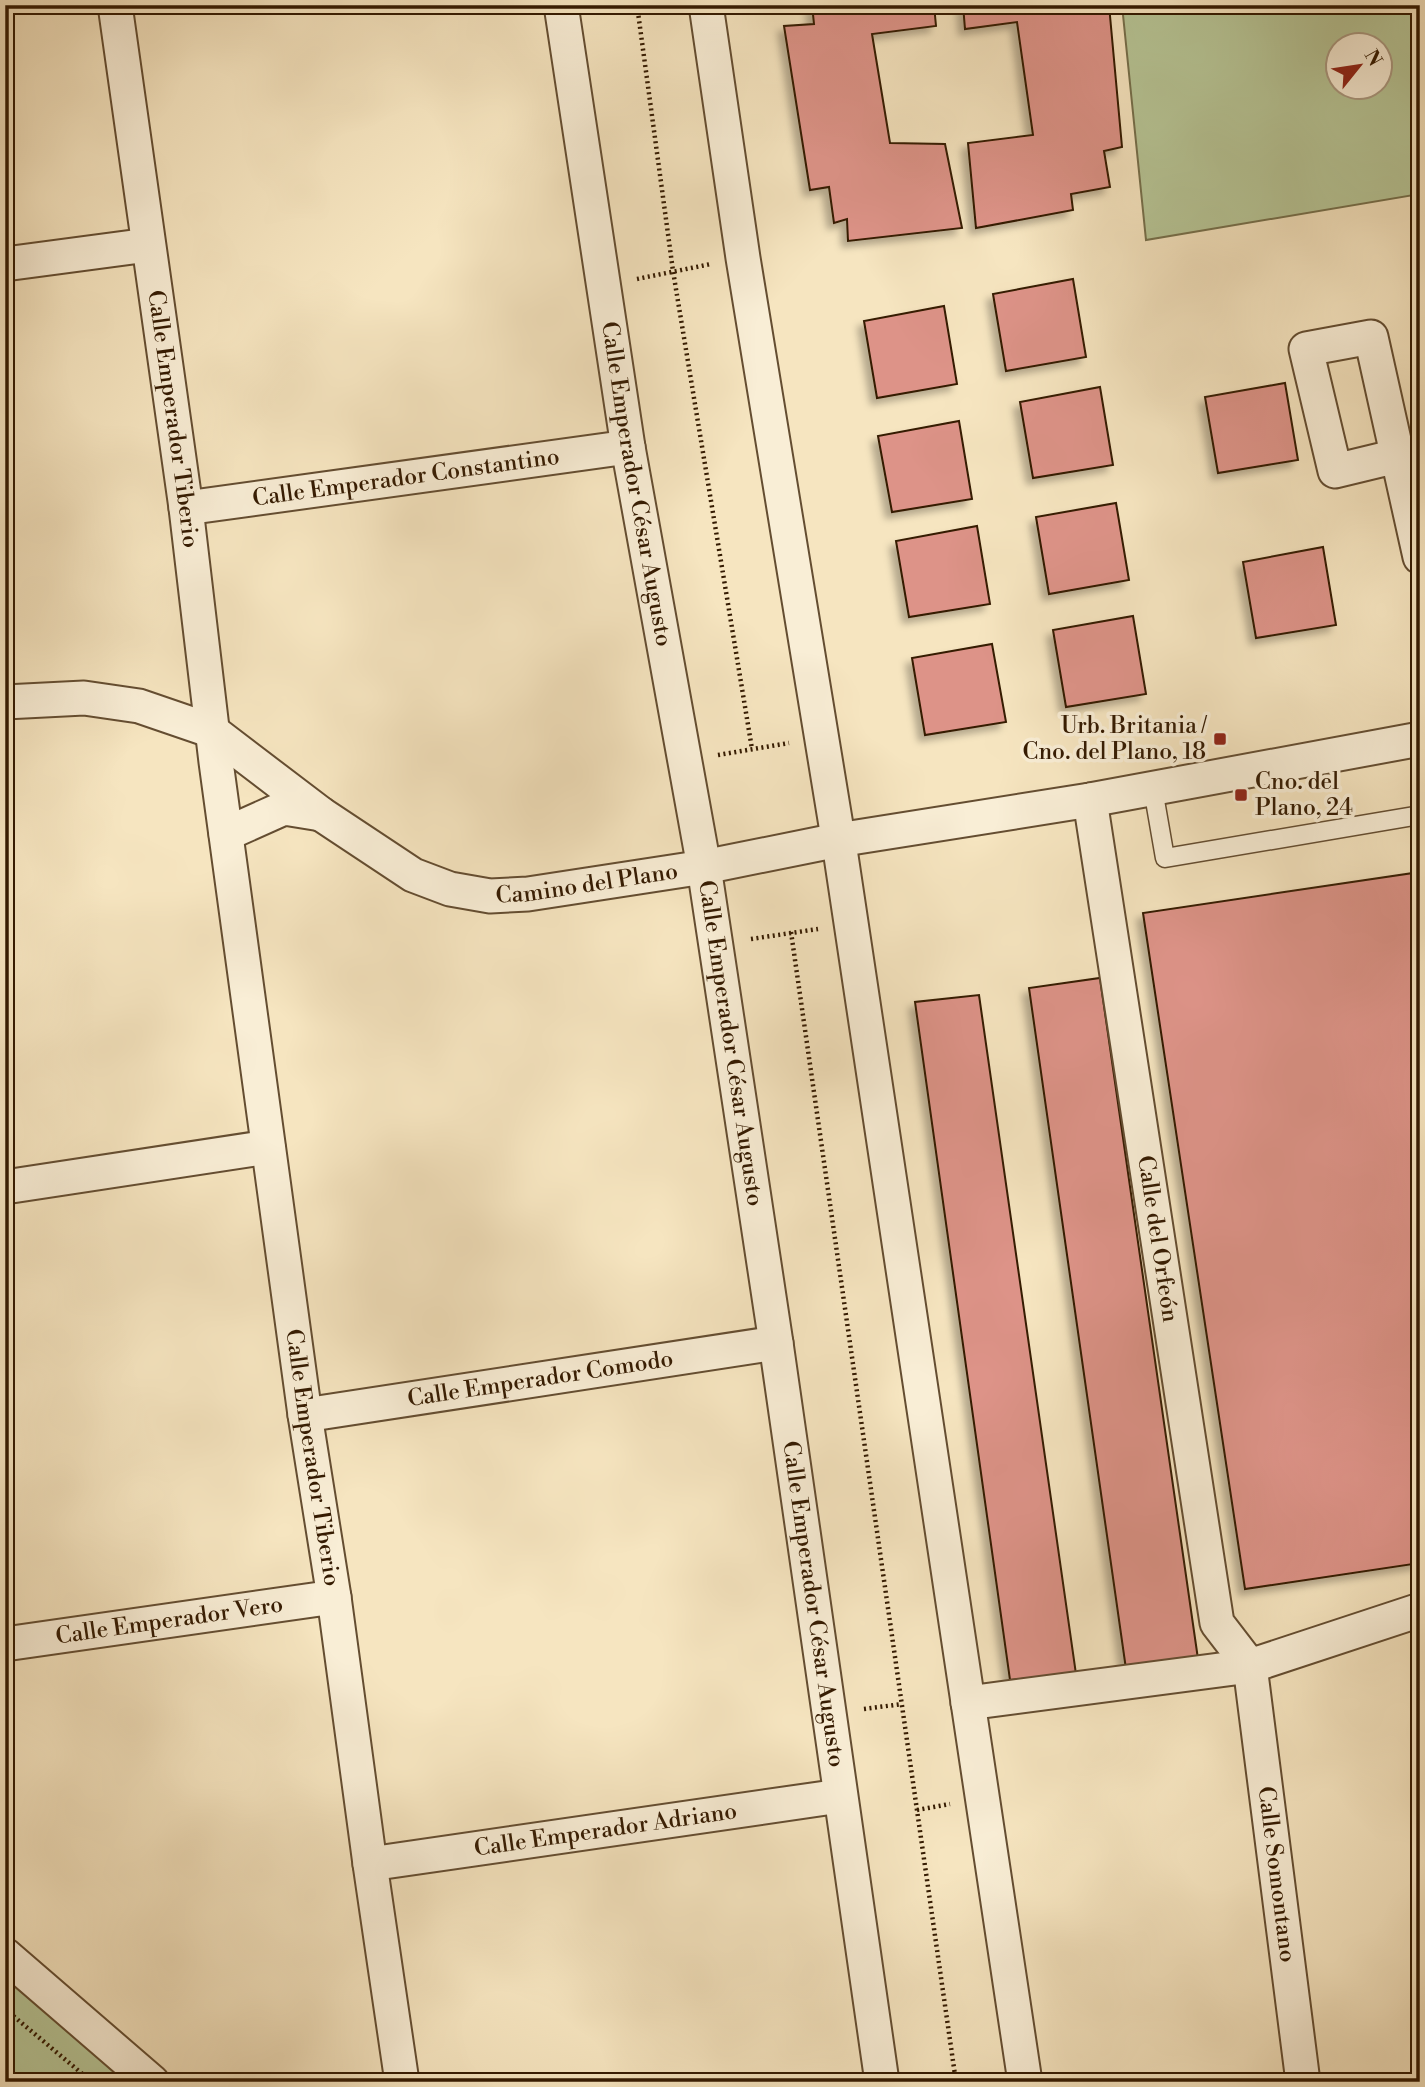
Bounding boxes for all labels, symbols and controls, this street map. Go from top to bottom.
north arrow [1324,32,1394,102]
text: N [1359,45,1387,71]
street label: Calle Emperador Tiberio [141,288,205,549]
street label: Calle Emperador César Augusto [595,320,678,649]
street label: Calle Emperador Constantino [251,443,561,513]
place label: Urb. Britania / Cno. del Plano, 18 [1023,712,1208,766]
marker: Urb. Britania / Cno. del Plano, 18 [1212,731,1228,747]
place label: Cno. del Plano, 24 [1255,768,1353,822]
marker: Cno. del Plano, 24 [1233,787,1249,803]
street label: Camino del Plano [495,857,680,910]
street label: Calle Emperador César Augusto [692,878,769,1208]
street label: Calle del Orfeón [1131,1153,1184,1324]
street label: Calle Emperador Tiberio [279,1327,346,1588]
street label: Calle Emperador Comodo [405,1345,675,1413]
street label: Calle Emperador César Augusto [776,1439,851,1769]
street label: Calle Emperador Vero [54,1590,285,1651]
street label: Calle Somontano [1251,1785,1302,1964]
street label: Calle Emperador Adriano [472,1797,739,1863]

